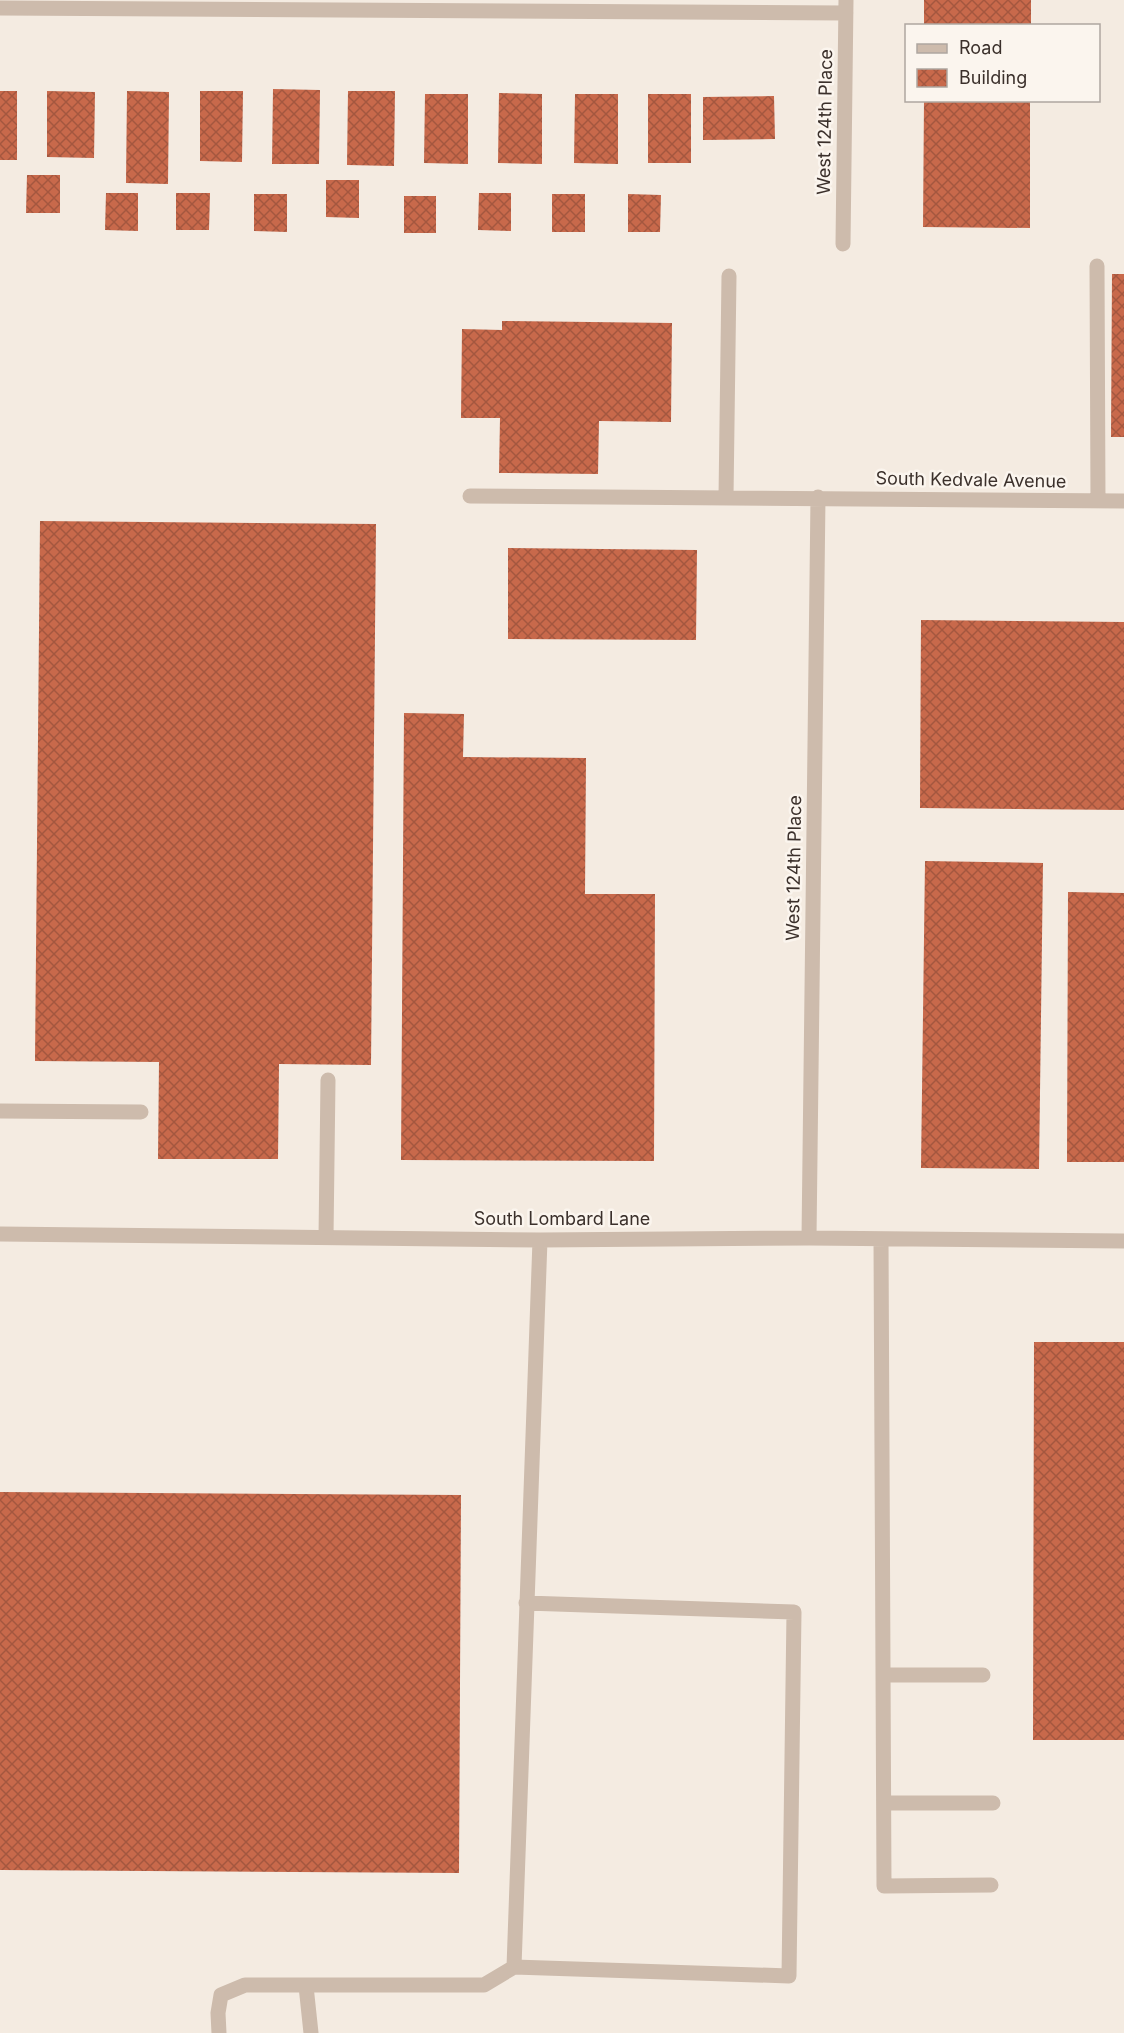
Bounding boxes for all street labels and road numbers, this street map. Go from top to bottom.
street label: West 124th Place [813,49,836,195]
street label: South Kedvale Avenue [875,467,1067,492]
street label: West 124th Place [782,795,805,941]
street label: South Lombard Lane [474,1208,650,1229]

